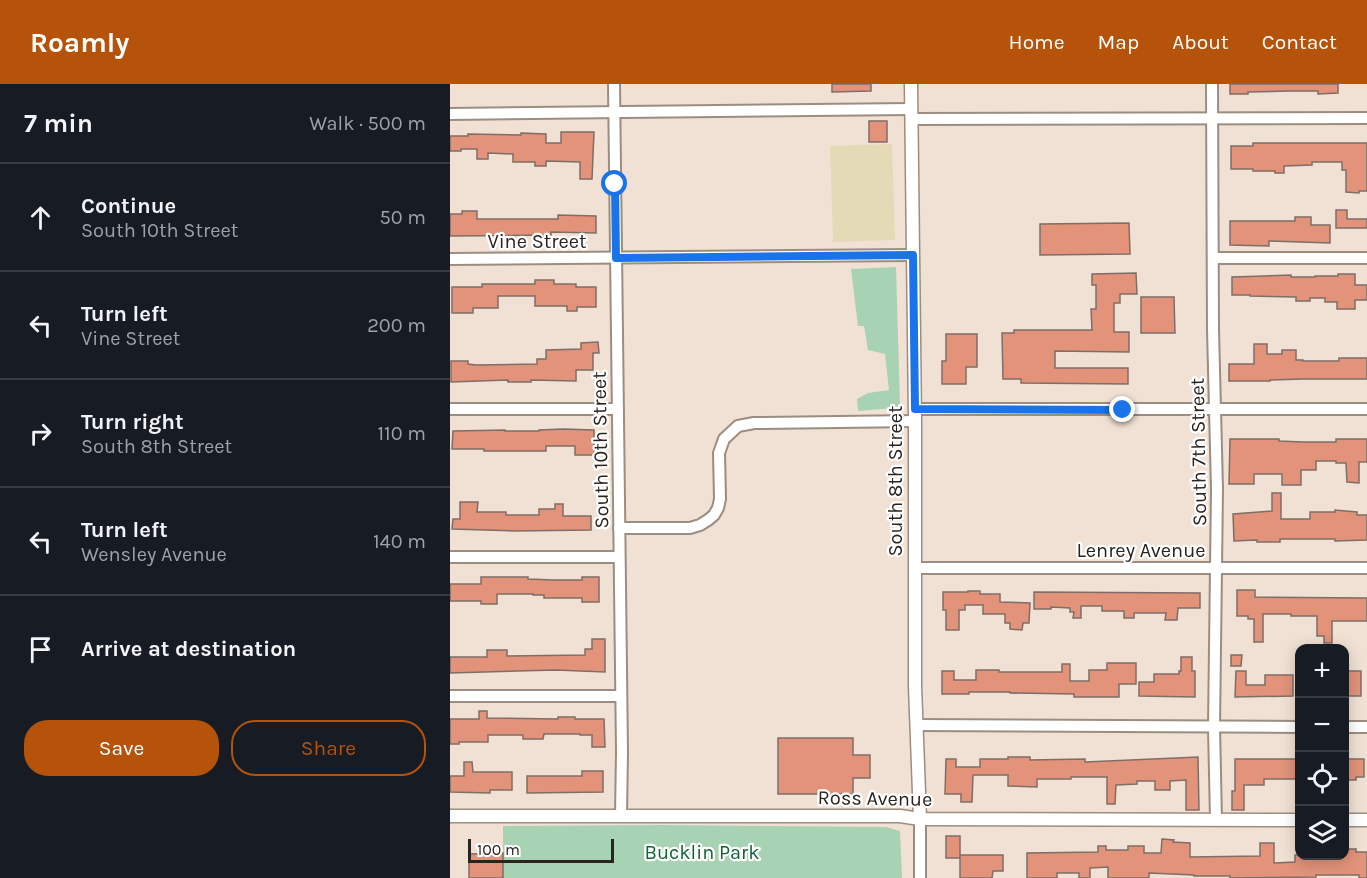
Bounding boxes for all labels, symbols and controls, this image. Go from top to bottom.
text: Roamly [30,26,129,59]
text: Home [1009,30,1065,54]
text: Map [1098,30,1139,54]
text: About [1172,30,1229,54]
text: Contact [1262,30,1337,54]
text: 7 min [24,108,93,139]
text: Walk · 500 m [309,112,426,135]
route start [601,170,627,196]
text: Continue [81,193,176,219]
icon: ahead [24,201,57,234]
text: 50 m [379,206,426,229]
text: South 10th Street [81,219,238,242]
street label: Vine Street [487,230,587,253]
text: Turn left [81,301,168,327]
icon: left [24,309,57,342]
text: 200 m [367,314,426,337]
text: Vine Street [81,327,180,350]
street label: South 10th Street [588,371,613,529]
street label: South 7th Street [1186,377,1211,526]
route end [1109,396,1135,422]
street label: South 8th Street [884,405,907,557]
text: Turn right [81,409,184,435]
icon: right [24,417,57,450]
text: 110 m [377,422,426,445]
text: South 8th Street [81,435,232,458]
text: Turn left [81,517,168,543]
icon: left [24,525,57,558]
text: 140 m [373,530,426,553]
street label: Lenrey Avenue [1076,539,1206,562]
text: Wensley Avenue [81,543,227,566]
icon: arrive [24,633,57,666]
text: Arrive at destination [81,636,296,662]
map controls [1295,644,1349,860]
button: + [1295,644,1349,698]
button: − [1295,698,1349,752]
button: Save [24,720,219,776]
button: Share [231,720,426,776]
button: locate [1295,752,1349,806]
street label: Ross Avenue [817,786,933,811]
button: layers [1295,806,1349,860]
scale bar [468,836,614,864]
text: 100 m [477,840,520,859]
park label: Bucklin Park [644,841,760,864]

